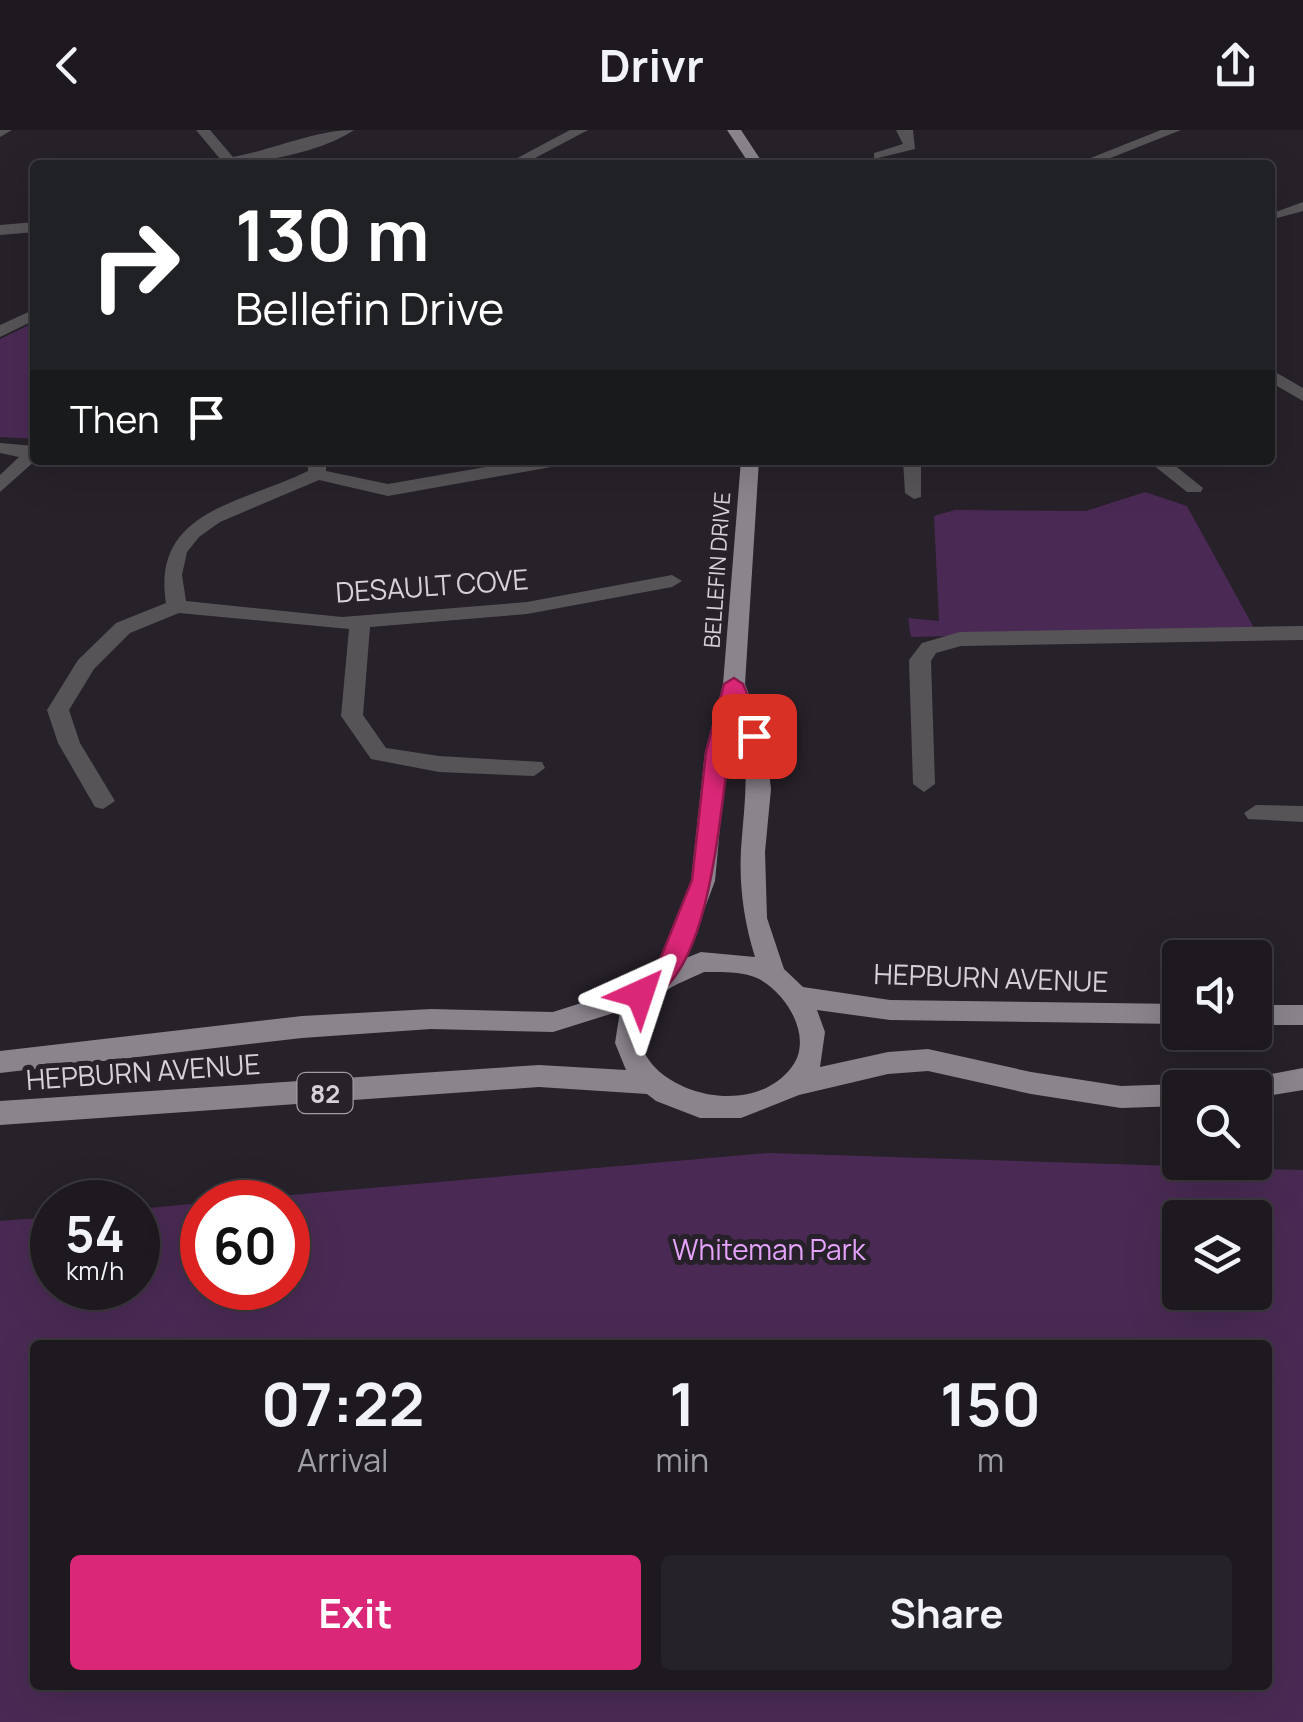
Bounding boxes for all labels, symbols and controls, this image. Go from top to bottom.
text: Drivr [599,34,704,96]
icon: back [40,38,95,93]
icon: share [1208,38,1263,93]
text: 130 m [235,186,429,282]
icon: right [70,200,200,330]
text: Bellefin Drive [235,277,504,339]
icon: arrive [179,390,234,445]
text: Then [70,392,159,444]
street label: BELLEFIN DRIVE [697,491,737,649]
street label: DESAULT COVE [334,559,530,611]
pin [712,694,797,779]
icon: arrive [727,709,782,764]
map controls [1162,940,1272,1310]
button: sound [1162,940,1272,1050]
position arrow [588,942,692,1046]
street label: HEPBURN AVENUE [873,954,1109,1000]
street label: HEPBURN AVENUE [25,1044,261,1098]
button: search [1162,1070,1272,1180]
road number: 82 [298,1073,352,1113]
speed limit sign: 60 [180,1180,310,1310]
text: 54 [65,1199,125,1267]
button: layers [1162,1200,1272,1310]
park label: Whiteman Park [672,1230,867,1268]
text: km/h [66,1253,124,1288]
text: 07:22 [261,1362,424,1444]
text: 1 [669,1362,695,1444]
text: 150 [940,1362,1041,1444]
text: Arrival [297,1438,388,1482]
text: min [655,1438,709,1482]
text: m [977,1438,1004,1482]
button: Exit [70,1555,641,1670]
button: Share [661,1555,1232,1670]

